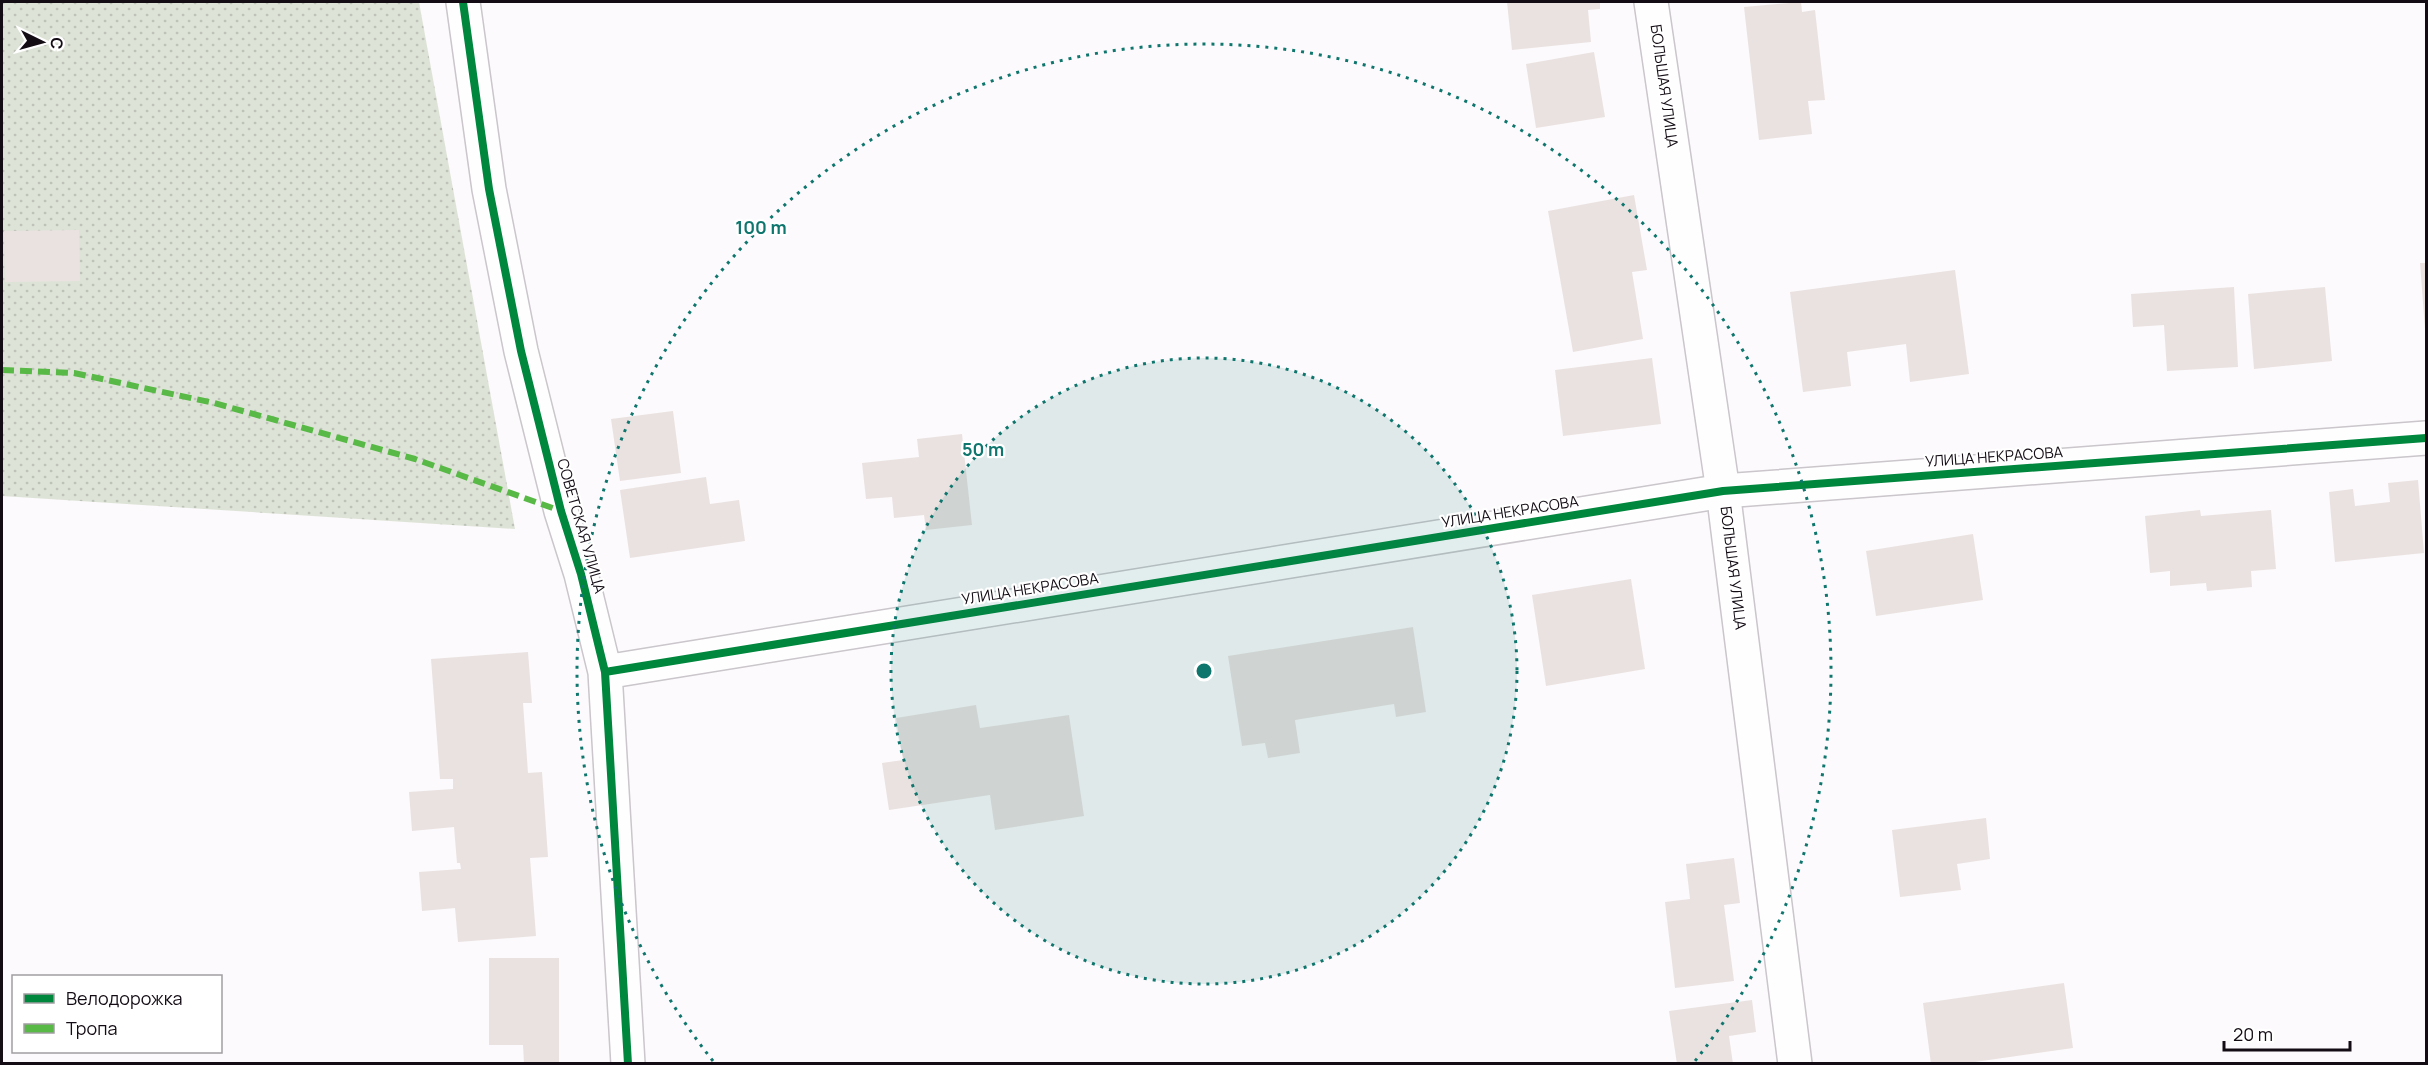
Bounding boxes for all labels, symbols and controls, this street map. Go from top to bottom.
north arrow [12,12,72,72]
street label: БОЛЬШАЯ УЛИЦА [1645,23,1684,149]
text: С [45,36,68,50]
text: 100 m [735,215,787,239]
text: 50 m [962,437,1004,461]
street label: УЛИЦА НЕКРАСОВА [1924,441,2064,472]
street label: СОВЕТСКАЯ УЛИЦА [552,456,611,596]
street label: УЛИЦА НЕКРАСОВА [1440,490,1580,533]
street label: БОЛЬШАЯ УЛИЦА [1716,505,1752,631]
street label: УЛИЦА НЕКРАСОВА [960,567,1100,610]
centre of rings [1194,661,1214,681]
legend [12,975,222,1053]
text: Велодорожка [66,986,183,1010]
scale bar [2224,1014,2350,1052]
text: Тропа [66,1016,117,1040]
text: 20 m [2233,1022,2273,1046]

